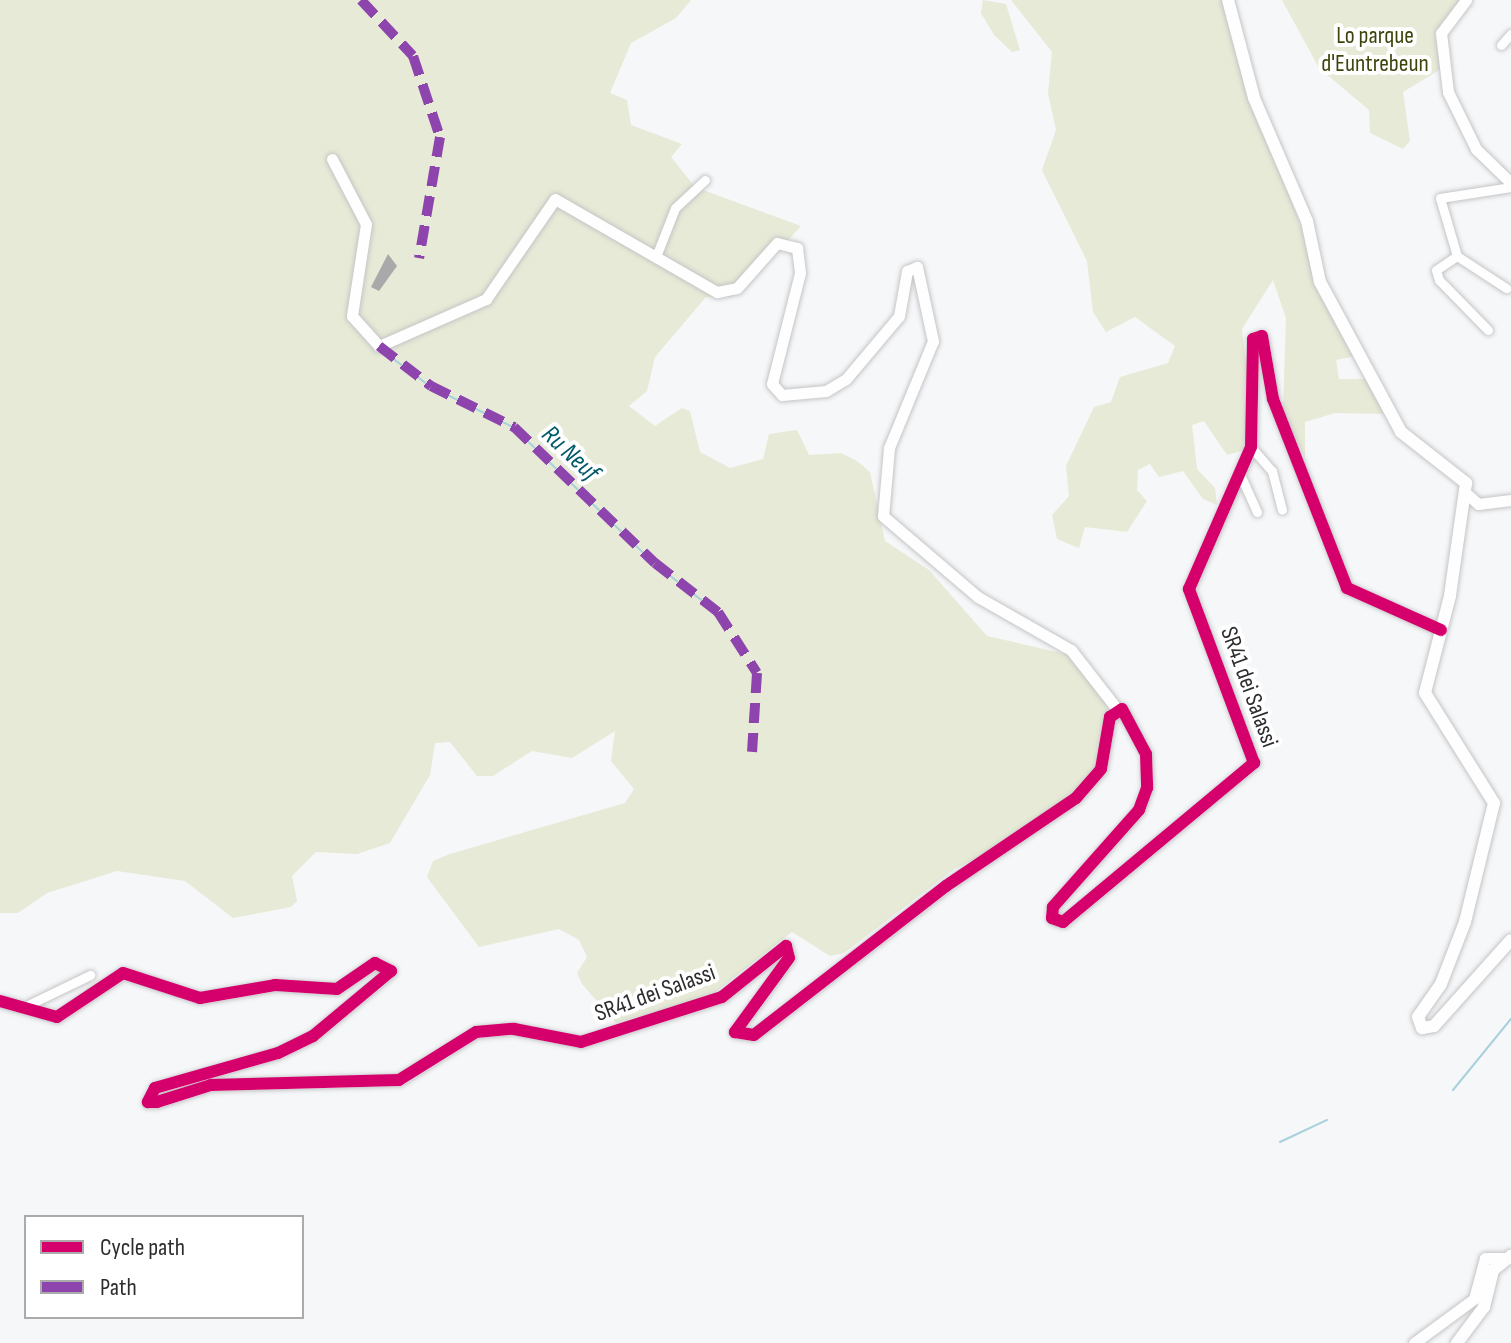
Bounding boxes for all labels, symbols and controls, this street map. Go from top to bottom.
park label: Lo parque d'Euntrebeun [1321,22,1429,78]
water label: Ru Neuf [535,420,605,488]
street label: SR41 dei Salassi [1214,623,1284,751]
street label: SR41 dei Salassi [591,958,719,1028]
legend [24,1215,304,1319]
text: Cycle path [100,1233,185,1262]
text: Path [100,1273,137,1302]

